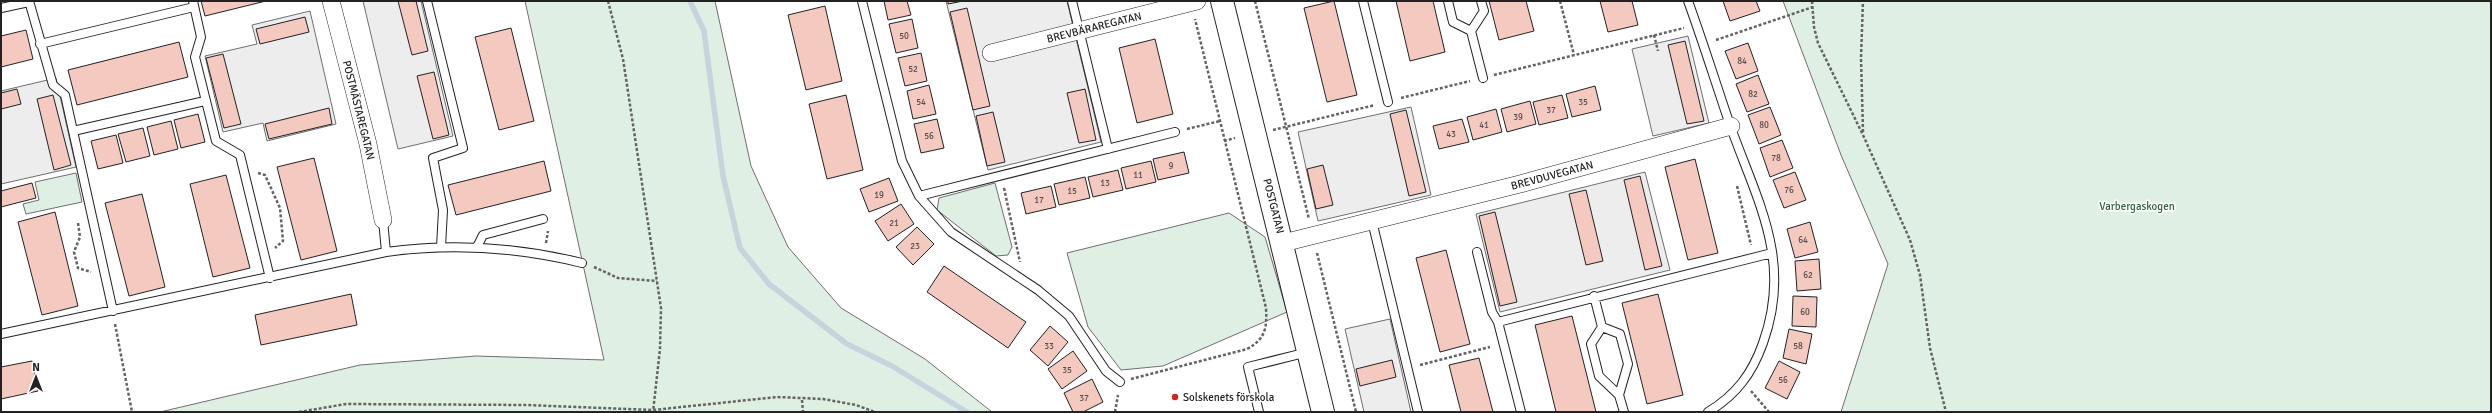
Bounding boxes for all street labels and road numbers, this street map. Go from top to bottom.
street label: BREVBÄRAREGATAN [1045,8,1143,46]
street label: POSTMÄSTAREGATAN [340,59,378,161]
street label: BREVDUVEGATAN [1509,158,1595,193]
street label: POSTGATAN [1260,177,1287,235]

